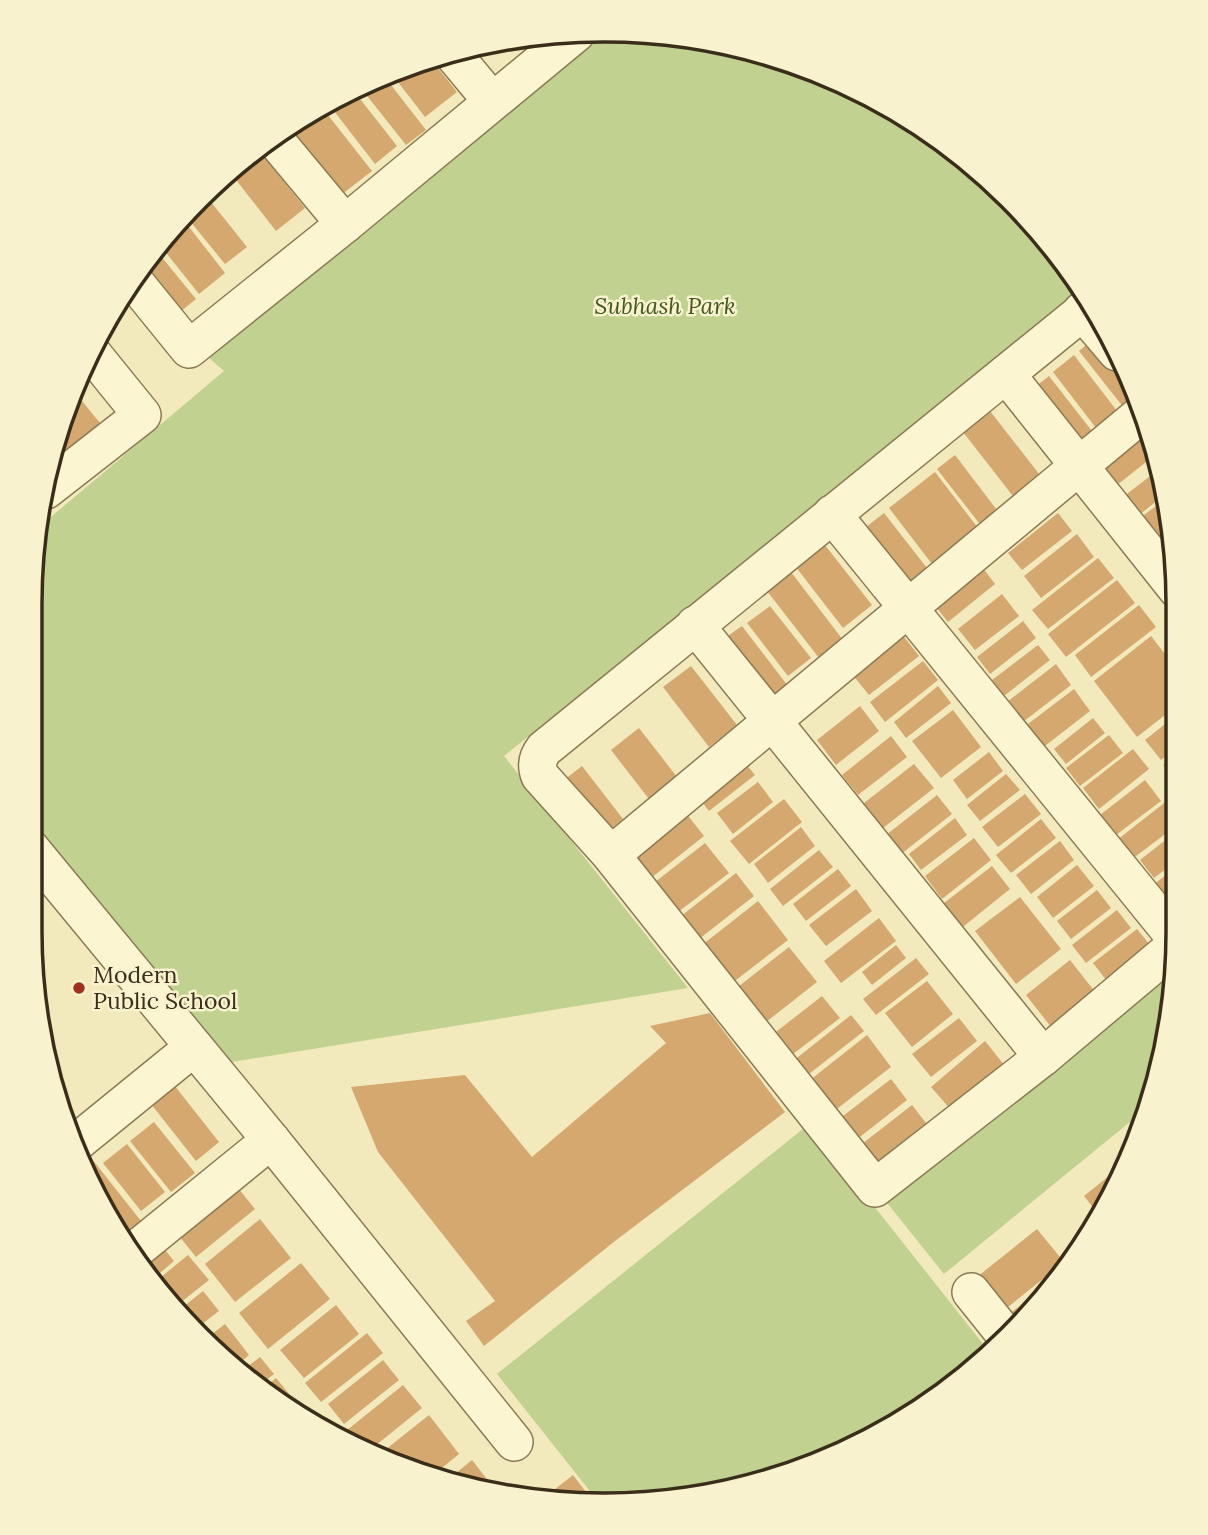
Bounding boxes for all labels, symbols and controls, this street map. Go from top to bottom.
park label: Subhash Park [594,291,736,320]
place label: Modern Public School [93,960,237,1015]
marker: Modern Public School [71,980,87,996]

